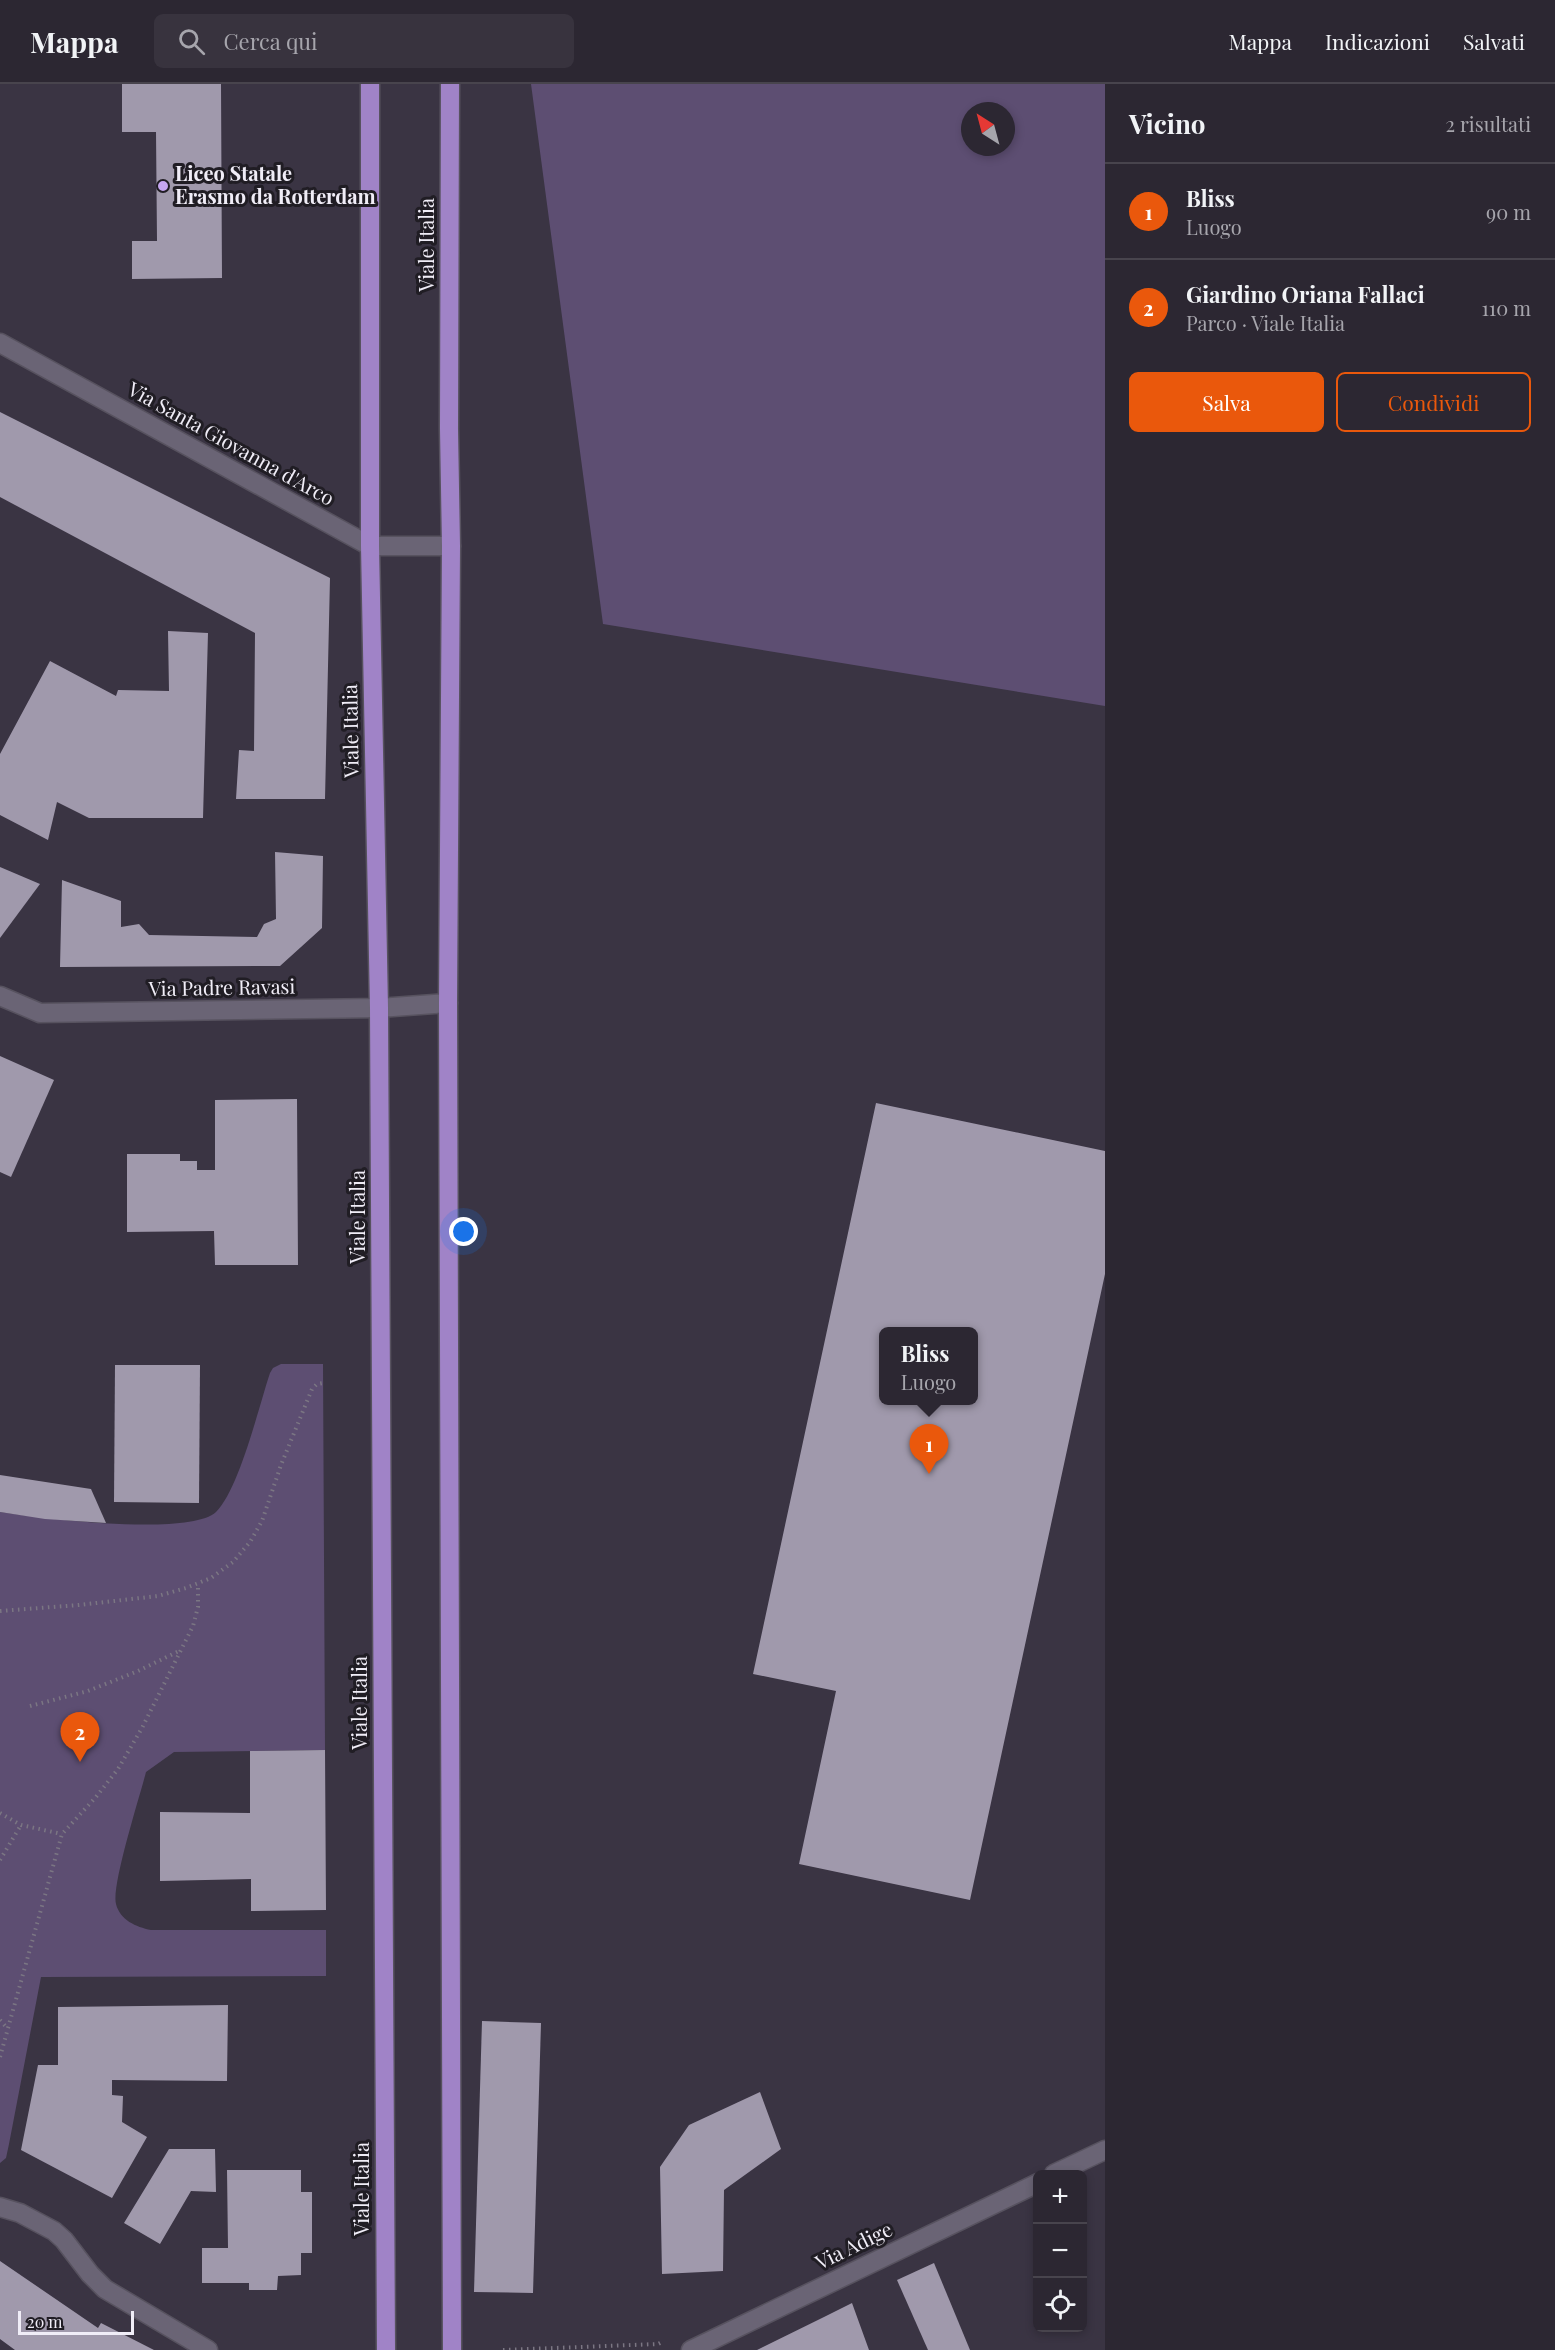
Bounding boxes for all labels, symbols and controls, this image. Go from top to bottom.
search box [154,14,574,68]
text: Mappa [30,23,118,60]
icon: search [175,25,208,58]
text: Cerca qui [223,26,318,56]
text: Mappa [1228,27,1292,55]
text: Indicazioni [1325,27,1430,55]
text: Salvati [1463,27,1525,55]
north arrow [961,102,1015,156]
text: Vicino [1129,106,1206,141]
text: 2 risultati [1445,110,1531,137]
place label: Liceo Statale Erasmo da Rotterdam [175,159,376,209]
marker: Liceo Statale Erasmo da Rotterdam [156,179,170,193]
text: Bliss [1186,183,1235,213]
street label: Viale Italia [412,198,439,293]
text: 1 [1145,198,1152,225]
text: 90 m [1486,198,1531,225]
text: Luogo [1186,213,1242,240]
text: Giardino Oriana Fallaci [1186,279,1425,309]
text: 2 [1143,294,1154,321]
text: 110 m [1481,294,1531,321]
text: Parco · Viale Italia [1186,309,1345,336]
button: Salva [1129,372,1324,432]
button: Condividi [1336,372,1531,432]
street label: Via Santa Giovanna d'Arco [123,374,340,511]
street label: Viale Italia [335,684,364,779]
street label: Via Padre Ravasi [147,972,296,1001]
street label: Viale Italia [343,1170,370,1265]
your location [449,1217,478,1246]
popup [879,1327,978,1405]
text: Bliss [901,1338,949,1368]
text: Luogo [901,1368,956,1395]
pin: 1 [910,1424,948,1474]
street label: Viale Italia [345,1656,372,1751]
pin: 2 [60,1712,100,1762]
street label: Viale Italia [347,2142,374,2237]
map controls [1033,2170,1087,2332]
button: + [1033,2170,1087,2224]
street label: Via Adige [809,2214,896,2275]
button: − [1033,2224,1087,2278]
button: locate [1033,2278,1087,2332]
scale bar [18,2308,134,2336]
text: 20 m [27,2311,62,2332]

